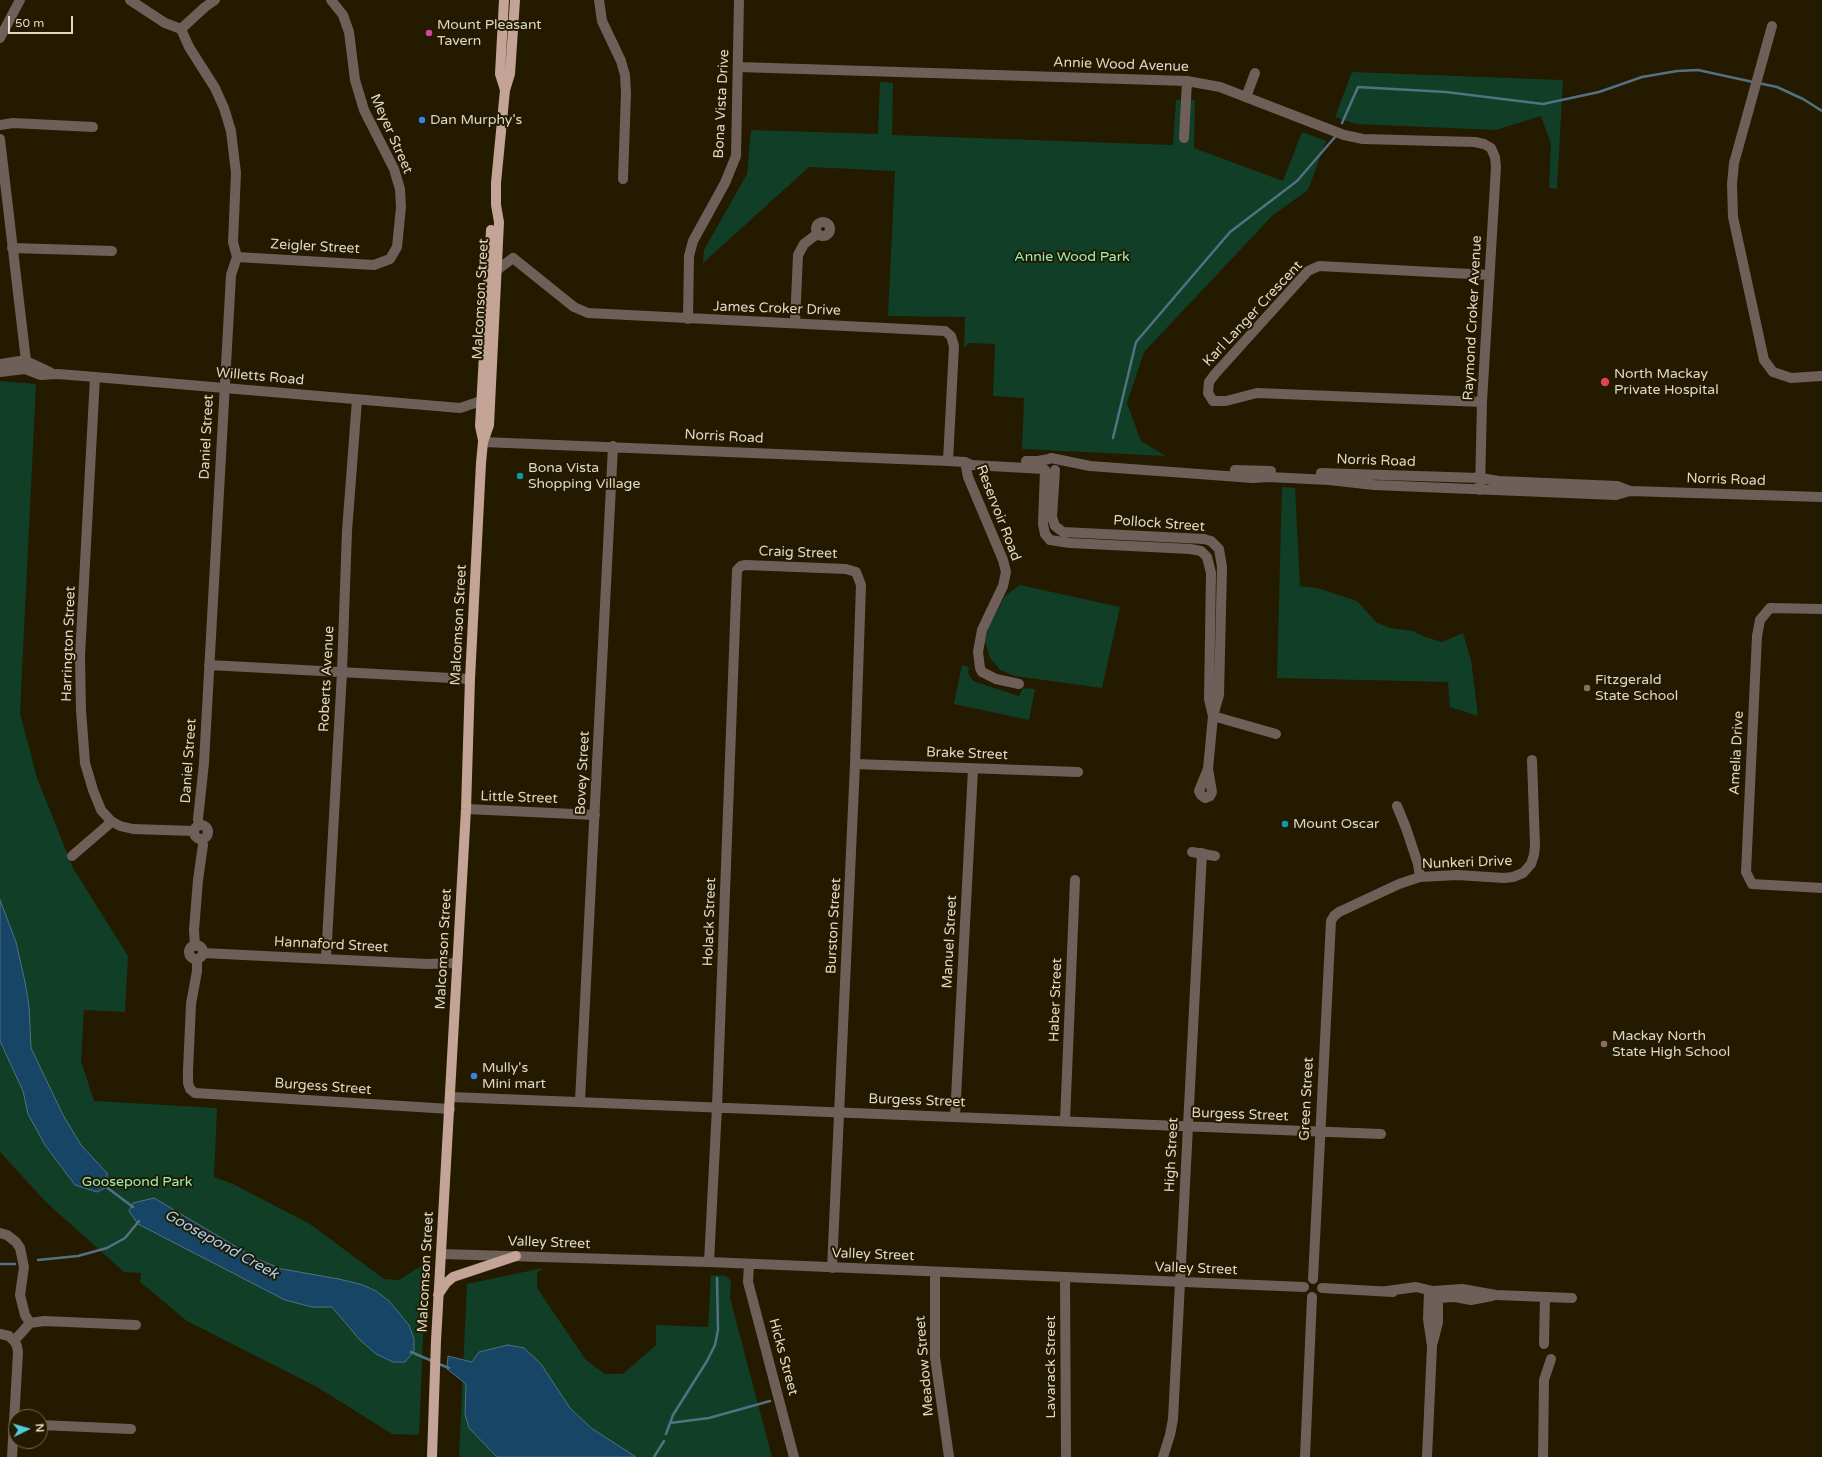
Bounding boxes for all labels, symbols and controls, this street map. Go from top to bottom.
scale bar [10,8,75,34]
text: 50 m [15,16,44,30]
place label: Mount Pleasant Tavern [437,17,542,50]
marker: Mount Pleasant Tavern [424,28,434,38]
street label: Bona Vista Drive [711,49,733,159]
street label: Annie Wood Avenue [1053,54,1189,76]
street label: Meyer Street [366,92,416,176]
place label: Dan Murphy's [430,112,522,128]
marker: Dan Murphy's [417,115,427,125]
street label: Raymond Croker Avenue [1460,235,1486,401]
street label: Zeigler Street [270,236,360,258]
street label: Malcomson Street [469,238,493,360]
park label: Annie Wood Park [1014,249,1130,265]
street label: Karl Langer Crescent [1200,258,1306,370]
street label: James Croker Drive [713,298,841,320]
street label: Willetts Road [215,365,305,389]
place label: North Mackay Private Hospital [1614,366,1719,398]
marker: North Mackay Private Hospital [1599,376,1611,388]
street label: Daniel Street [196,394,218,480]
street label: Norris Road [684,427,764,447]
street label: Norris Road [1336,451,1416,471]
place label: Bona Vista Shopping Village [528,460,640,492]
street label: Reservoir Road [972,463,1024,563]
street label: Norris Road [1686,470,1766,490]
marker: Bona Vista Shopping Village [515,471,525,481]
street label: Pollock Street [1113,512,1205,536]
street label: Craig Street [758,543,838,563]
street label: Malcomson Street [447,564,471,686]
street label: Harrington Street [59,586,79,702]
street label: Roberts Avenue [316,625,338,733]
place label: Fitzgerald State School [1595,672,1678,704]
marker: Fitzgerald State School [1582,683,1592,693]
street label: Amelia Drive [1726,711,1748,795]
street label: Daniel Street [178,718,200,804]
street label: Bovey Street [572,730,594,816]
street label: Brake Street [926,744,1008,764]
street label: Little Street [480,788,558,808]
place label: Mount Oscar [1293,816,1379,832]
marker: Mount Oscar [1280,819,1290,829]
street label: Nunkeri Drive [1421,853,1513,873]
street label: Holack Street [700,877,720,967]
street label: Burston Street [823,878,845,974]
street label: Malcomson Street [432,888,456,1010]
street label: Manuel Street [939,895,961,989]
street label: Hannaford Street [274,934,388,956]
street label: Haber Street [1046,958,1066,1042]
place label: Mackay North State High School [1612,1028,1730,1060]
marker: Mackay North State High School [1599,1039,1609,1049]
street label: Green Street [1296,1057,1318,1141]
place label: Mully's Mini mart [482,1060,546,1092]
marker: Mully's Mini mart [469,1071,479,1081]
street label: Burgess Street [274,1075,372,1099]
street label: Burgess Street [868,1091,966,1111]
street label: Burgess Street [1191,1105,1289,1125]
street label: High Street [1162,1117,1182,1193]
park label: Goosepond Park [82,1174,192,1190]
water label: Goosepond Creek [161,1206,281,1284]
street label: Malcomson Street [414,1211,438,1333]
street label: Valley Street [507,1233,591,1253]
street label: Valley Street [831,1245,915,1265]
street label: Valley Street [1154,1259,1238,1279]
street label: Meadow Street [912,1315,938,1417]
street label: Lavarack Street [1043,1316,1059,1418]
street label: Hicks Street [765,1317,801,1397]
north arrow [8,1409,48,1449]
text: N [33,1423,46,1433]

